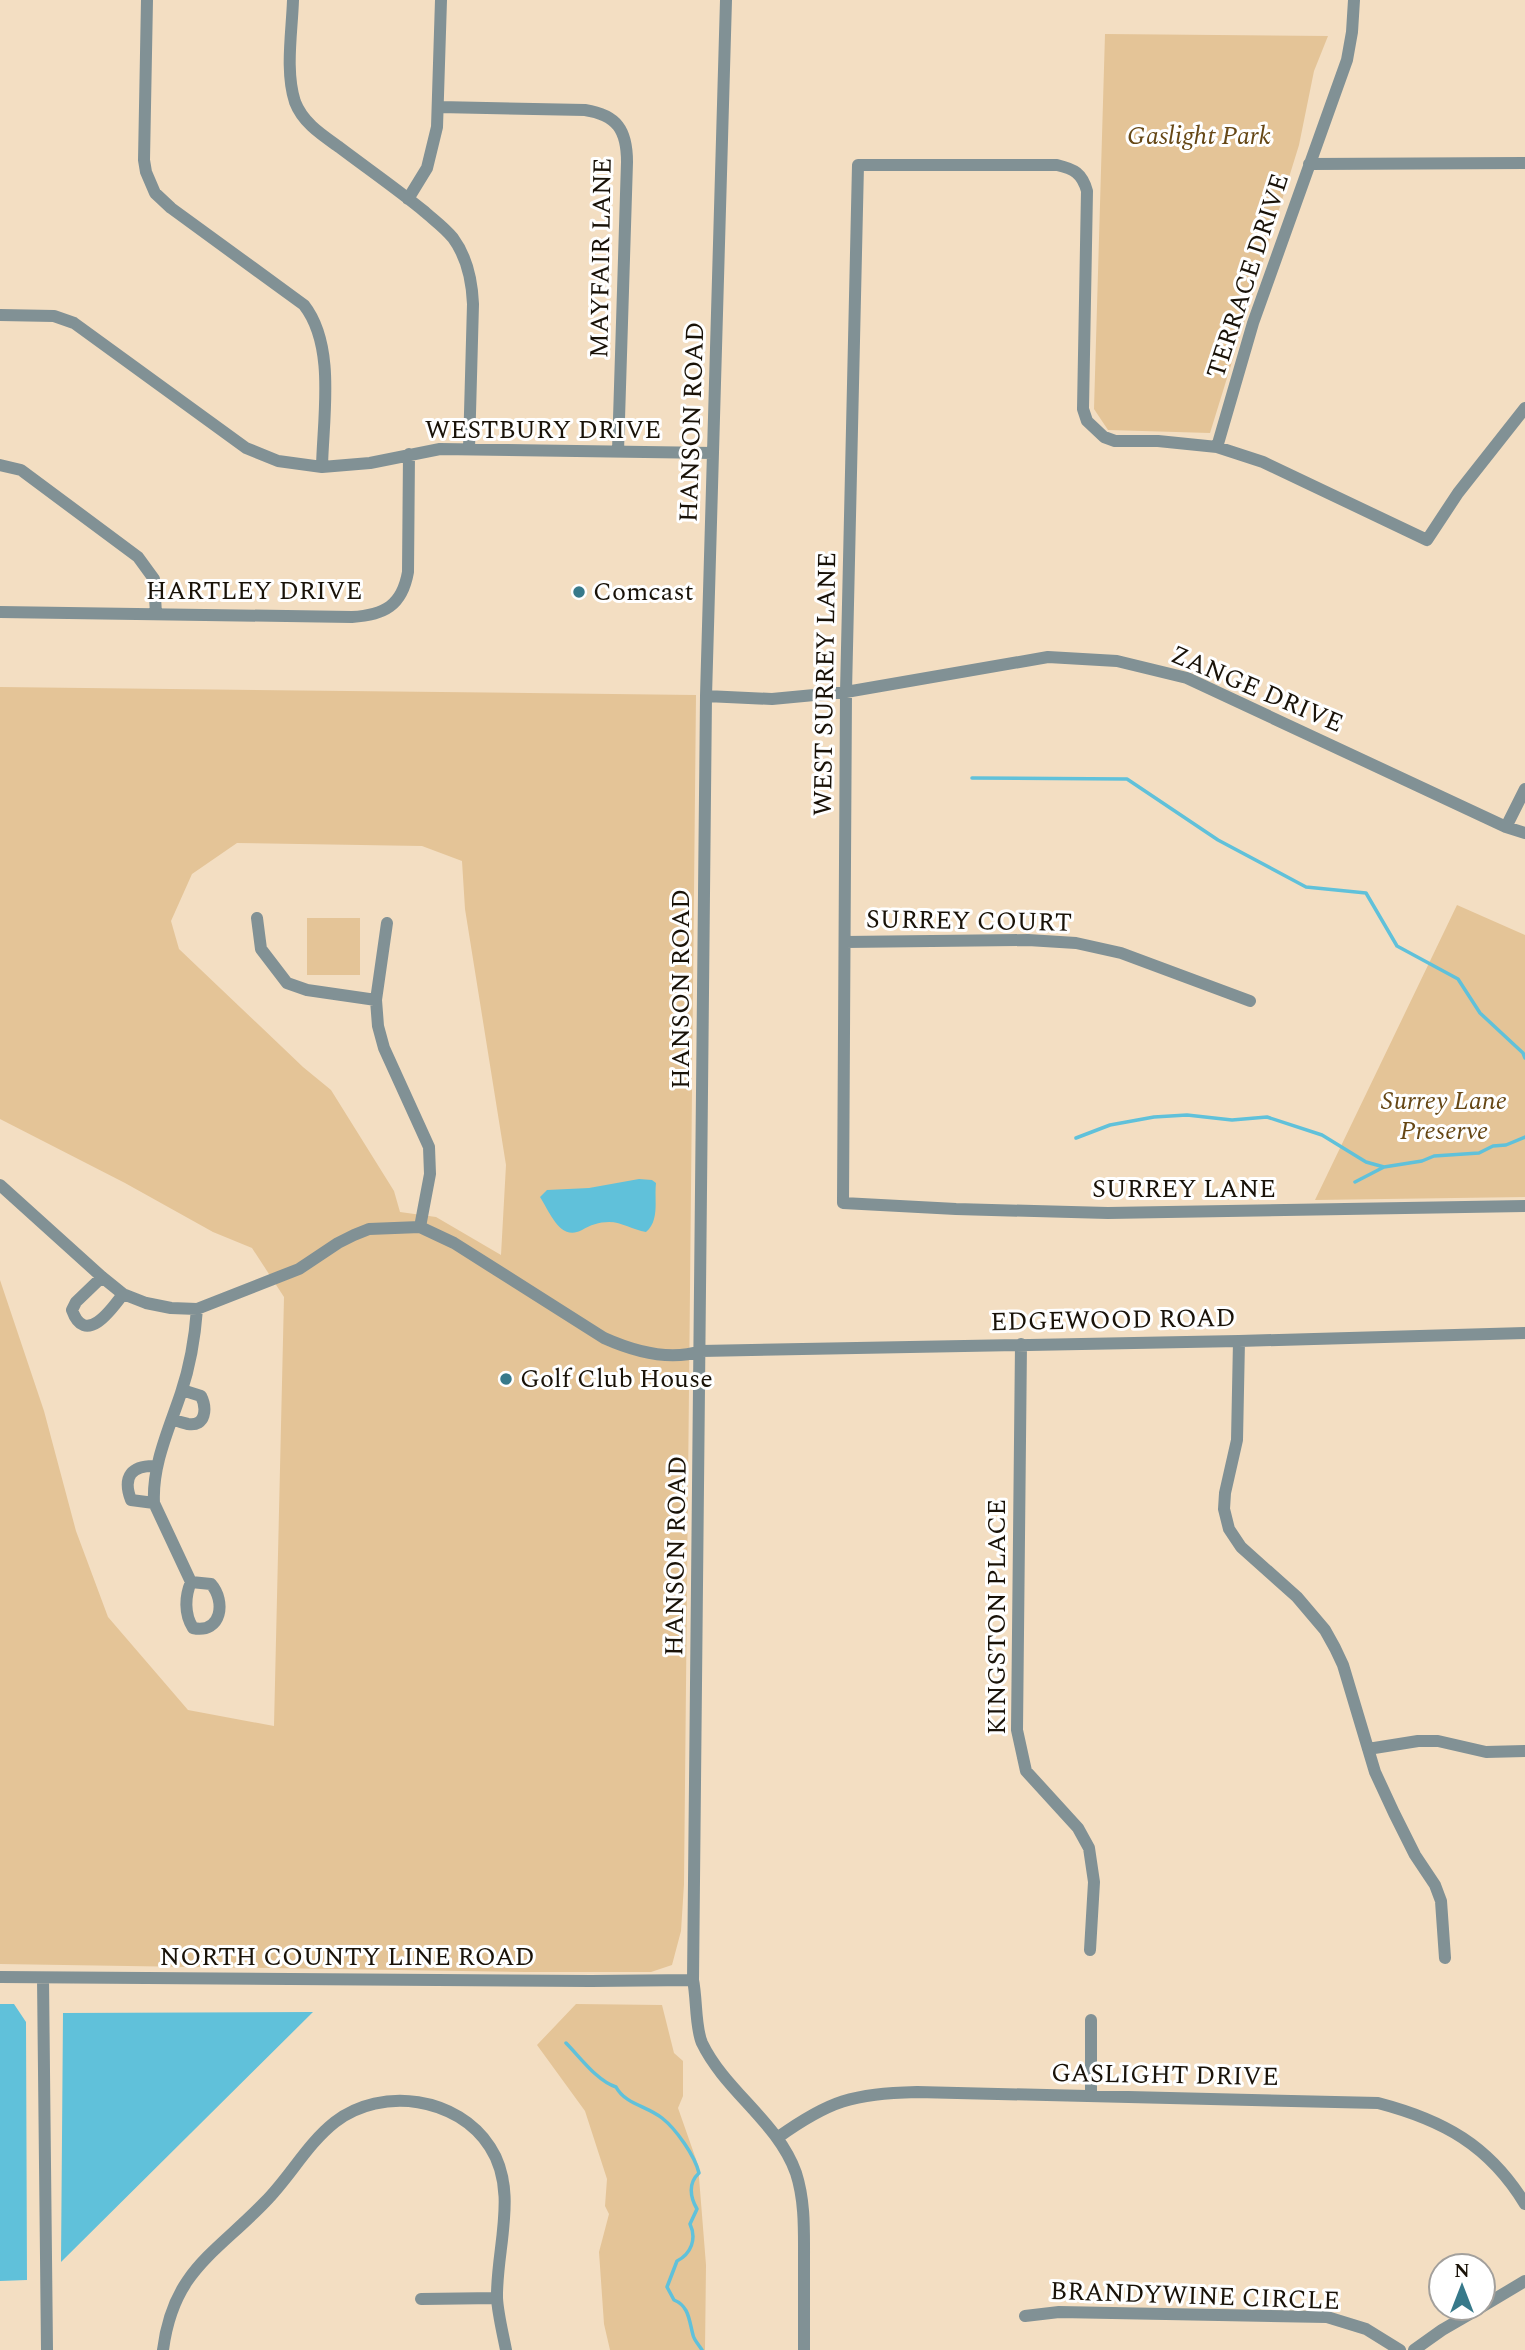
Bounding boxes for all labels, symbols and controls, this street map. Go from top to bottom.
park label: Gaslight Park [1127,116,1271,156]
street label: MAYFAIR LANE [579,157,623,359]
street label: TERRACE DRIVE [1196,168,1300,384]
street label: HANSON ROAD [669,321,715,523]
street label: WESTBURY DRIVE [425,410,661,450]
street label: WEST SURREY LANE [803,552,847,816]
street label: HARTLEY DRIVE [146,571,362,611]
place label: Comcast [593,572,694,612]
marker: Comcast [571,584,587,600]
street label: ZANGE DRIVE [1164,635,1350,743]
street label: HANSON ROAD [661,889,701,1089]
street label: SURREY COURT [866,899,1072,943]
park label: Surrey Lane Preserve [1381,1081,1507,1151]
street label: SURREY LANE [1092,1169,1276,1209]
street label: EDGEWOOD ROAD [990,1298,1236,1342]
place label: Golf Club House [520,1359,713,1399]
marker: Golf Club House [498,1371,514,1387]
street label: HANSON ROAD [654,1455,698,1657]
street label: KINGSTON PLACE [977,1499,1017,1735]
street label: NORTH COUNTY LINE ROAD [159,1937,535,1977]
street label: GASLIGHT DRIVE [1051,2053,1279,2097]
north arrow [1427,2252,1497,2322]
text: N [1454,2257,1470,2286]
street label: BRANDYWINE CIRCLE [1049,2271,1341,2321]

